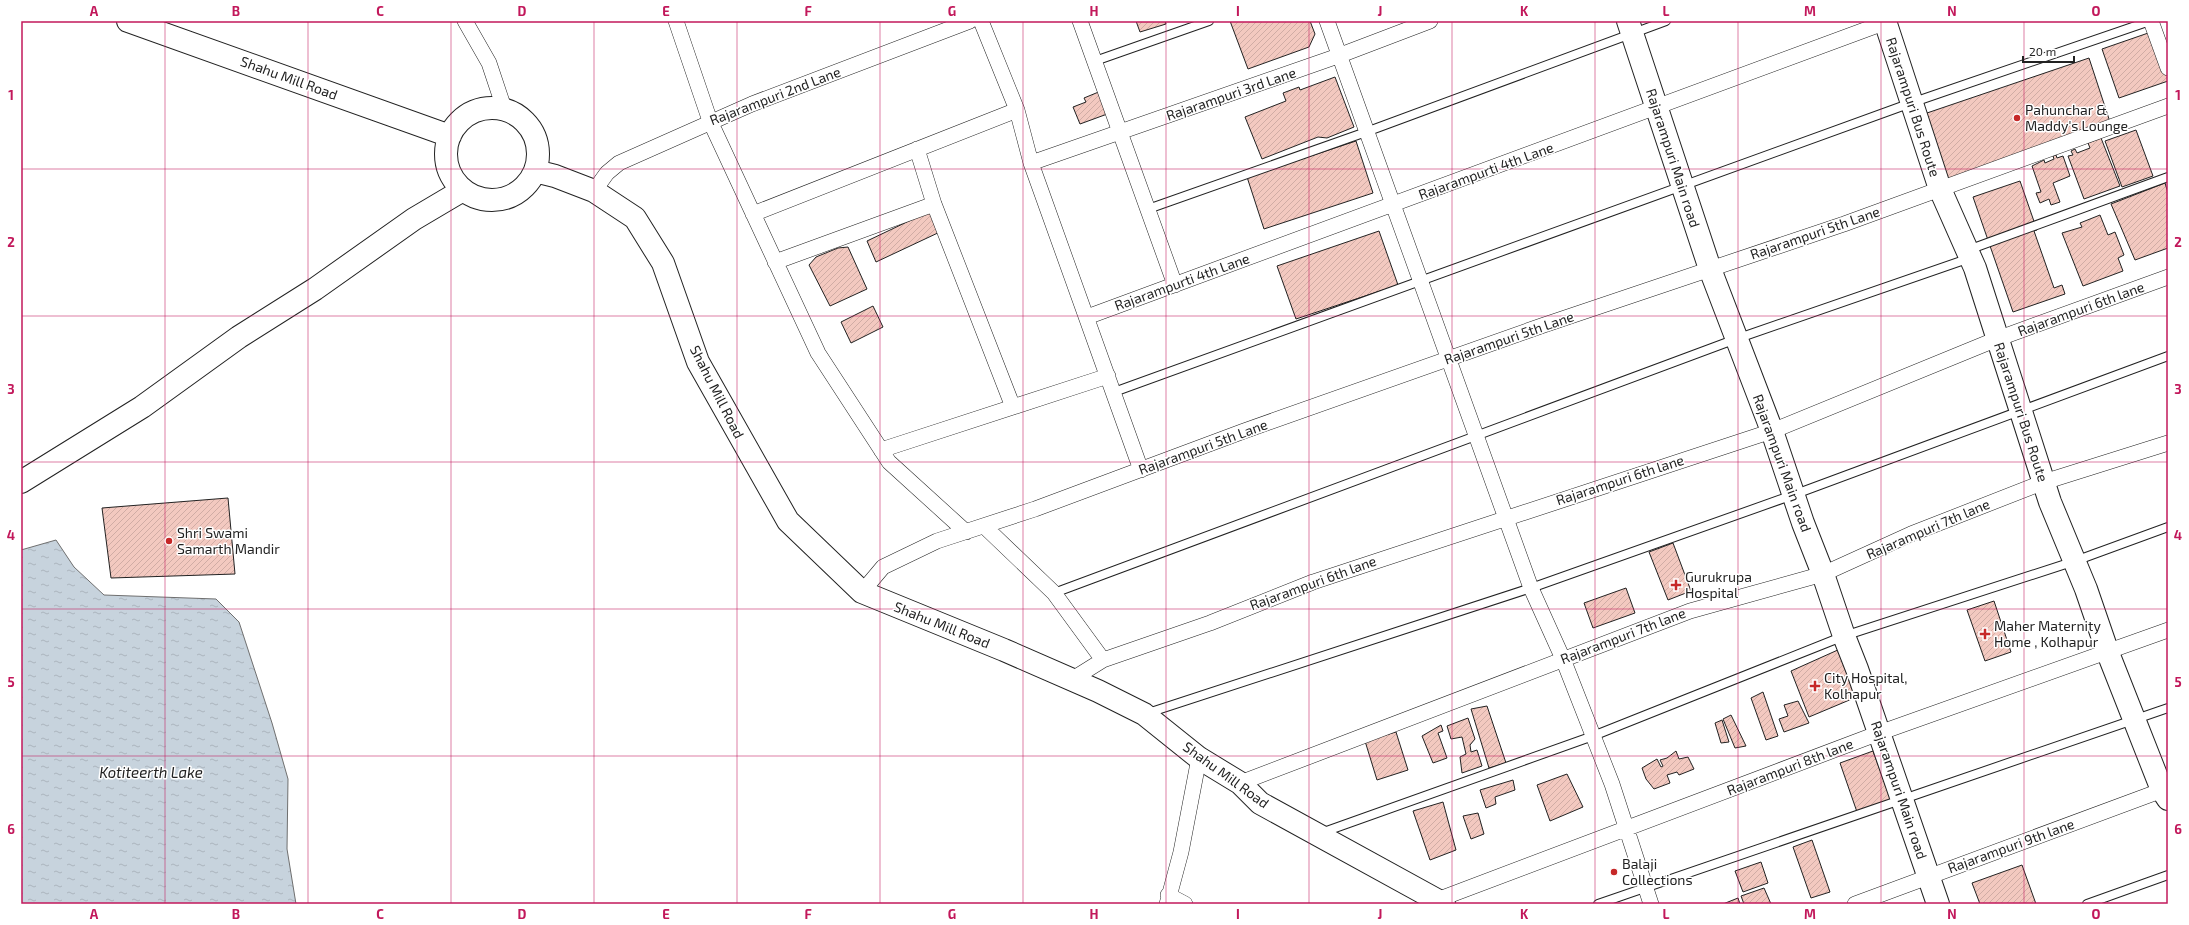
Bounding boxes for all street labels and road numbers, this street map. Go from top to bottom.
street label: Rajarampuri Bus Route [1883,35,1944,179]
street label: Shahu Mill Road [238,52,340,103]
street label: Rajarampuri 2nd Lane [707,63,843,128]
street label: Rajarampuri 3rd Lane [1164,63,1298,124]
street label: Rajarampuri Main road [1643,86,1704,230]
street label: Rajarampurti 4th Lane [1416,138,1556,203]
street label: Rajarampuri 5th Lane [1748,202,1882,263]
street label: Rajarampurti 4th Lane [1112,249,1252,314]
street label: Rajarampuri 6th lane [2015,278,2146,339]
street label: Rajarampuri 5th Lane [1442,307,1576,368]
street label: Rajarampuri Bus Route [1991,340,2052,484]
street label: Shahu Mill Road [687,342,748,441]
street label: Rajarampuri Main road [1750,392,1815,534]
street label: Rajarampuri 5th Lane [1136,415,1270,478]
street label: Rajarampuri 6th lane [1554,451,1686,508]
street label: Rajarampuri 7th lane [1863,495,1992,562]
street label: Rajarampuri 6th lane [1247,552,1378,613]
street label: Shahu Mill Road [892,598,993,652]
street label: Rajarampuri 7th lane [1558,604,1688,667]
street label: Rajarampuri Main road [1868,718,1931,861]
street label: Rajarampuri 8th lane [1724,735,1855,798]
street label: Shahu Mill Road [1180,738,1273,811]
street label: Rajarampuri 9th lane [1945,815,2076,876]

